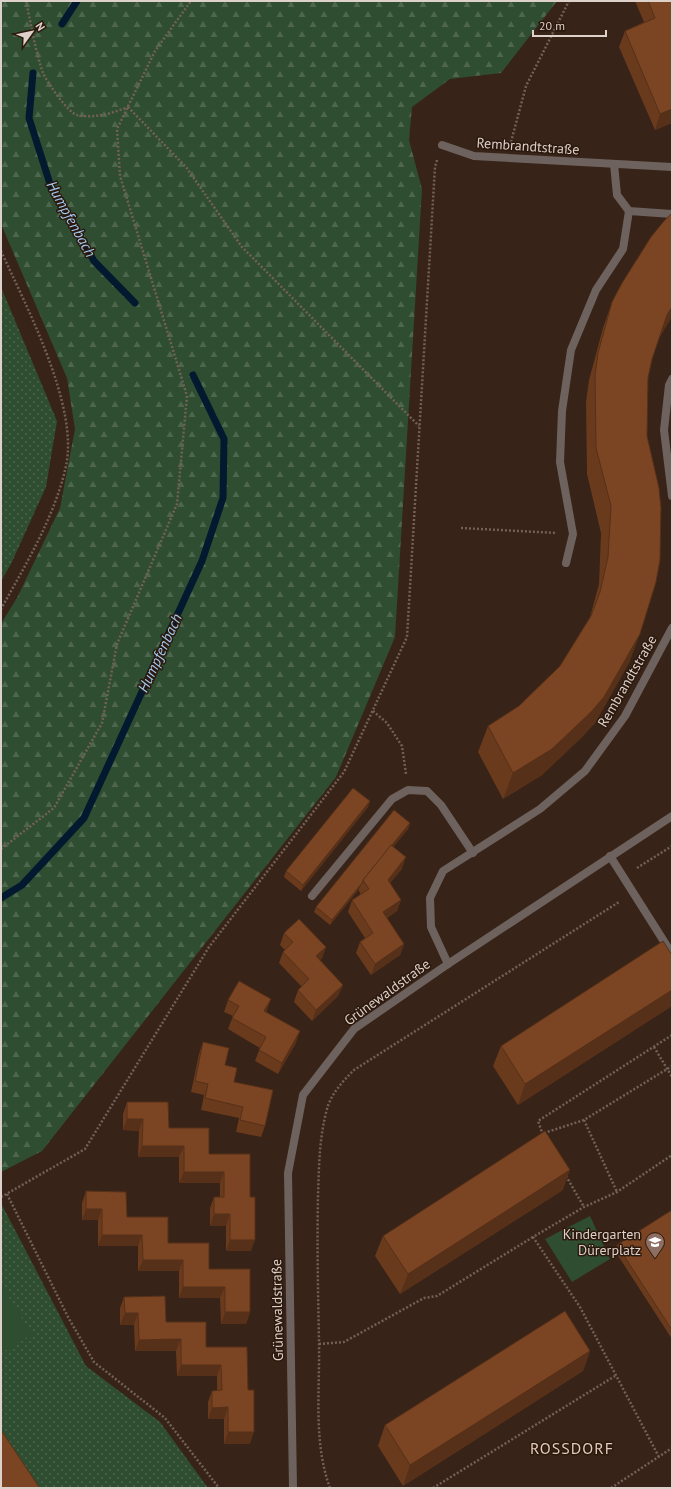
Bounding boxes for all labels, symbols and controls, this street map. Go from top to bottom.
north arrow [12,12,52,52]
scale bar [533,12,606,38]
text: 20 m [539,18,565,33]
text: N [33,20,48,33]
street label: Rembrandtstraße [476,133,580,159]
water label: Humpfenbach [43,177,100,260]
water label: Humpfenbach [133,610,186,695]
street label: Rembrandtstraße [593,632,661,730]
street label: Grünewaldstraße [340,955,434,1029]
place label: Kindergarten Dürerplatz [563,1225,641,1259]
school or university icon: Kindergarten Dürerplatz [644,1231,666,1259]
street label: Grünewaldstraße [267,1259,287,1361]
district label: ROSSDORF [530,1438,614,1458]

